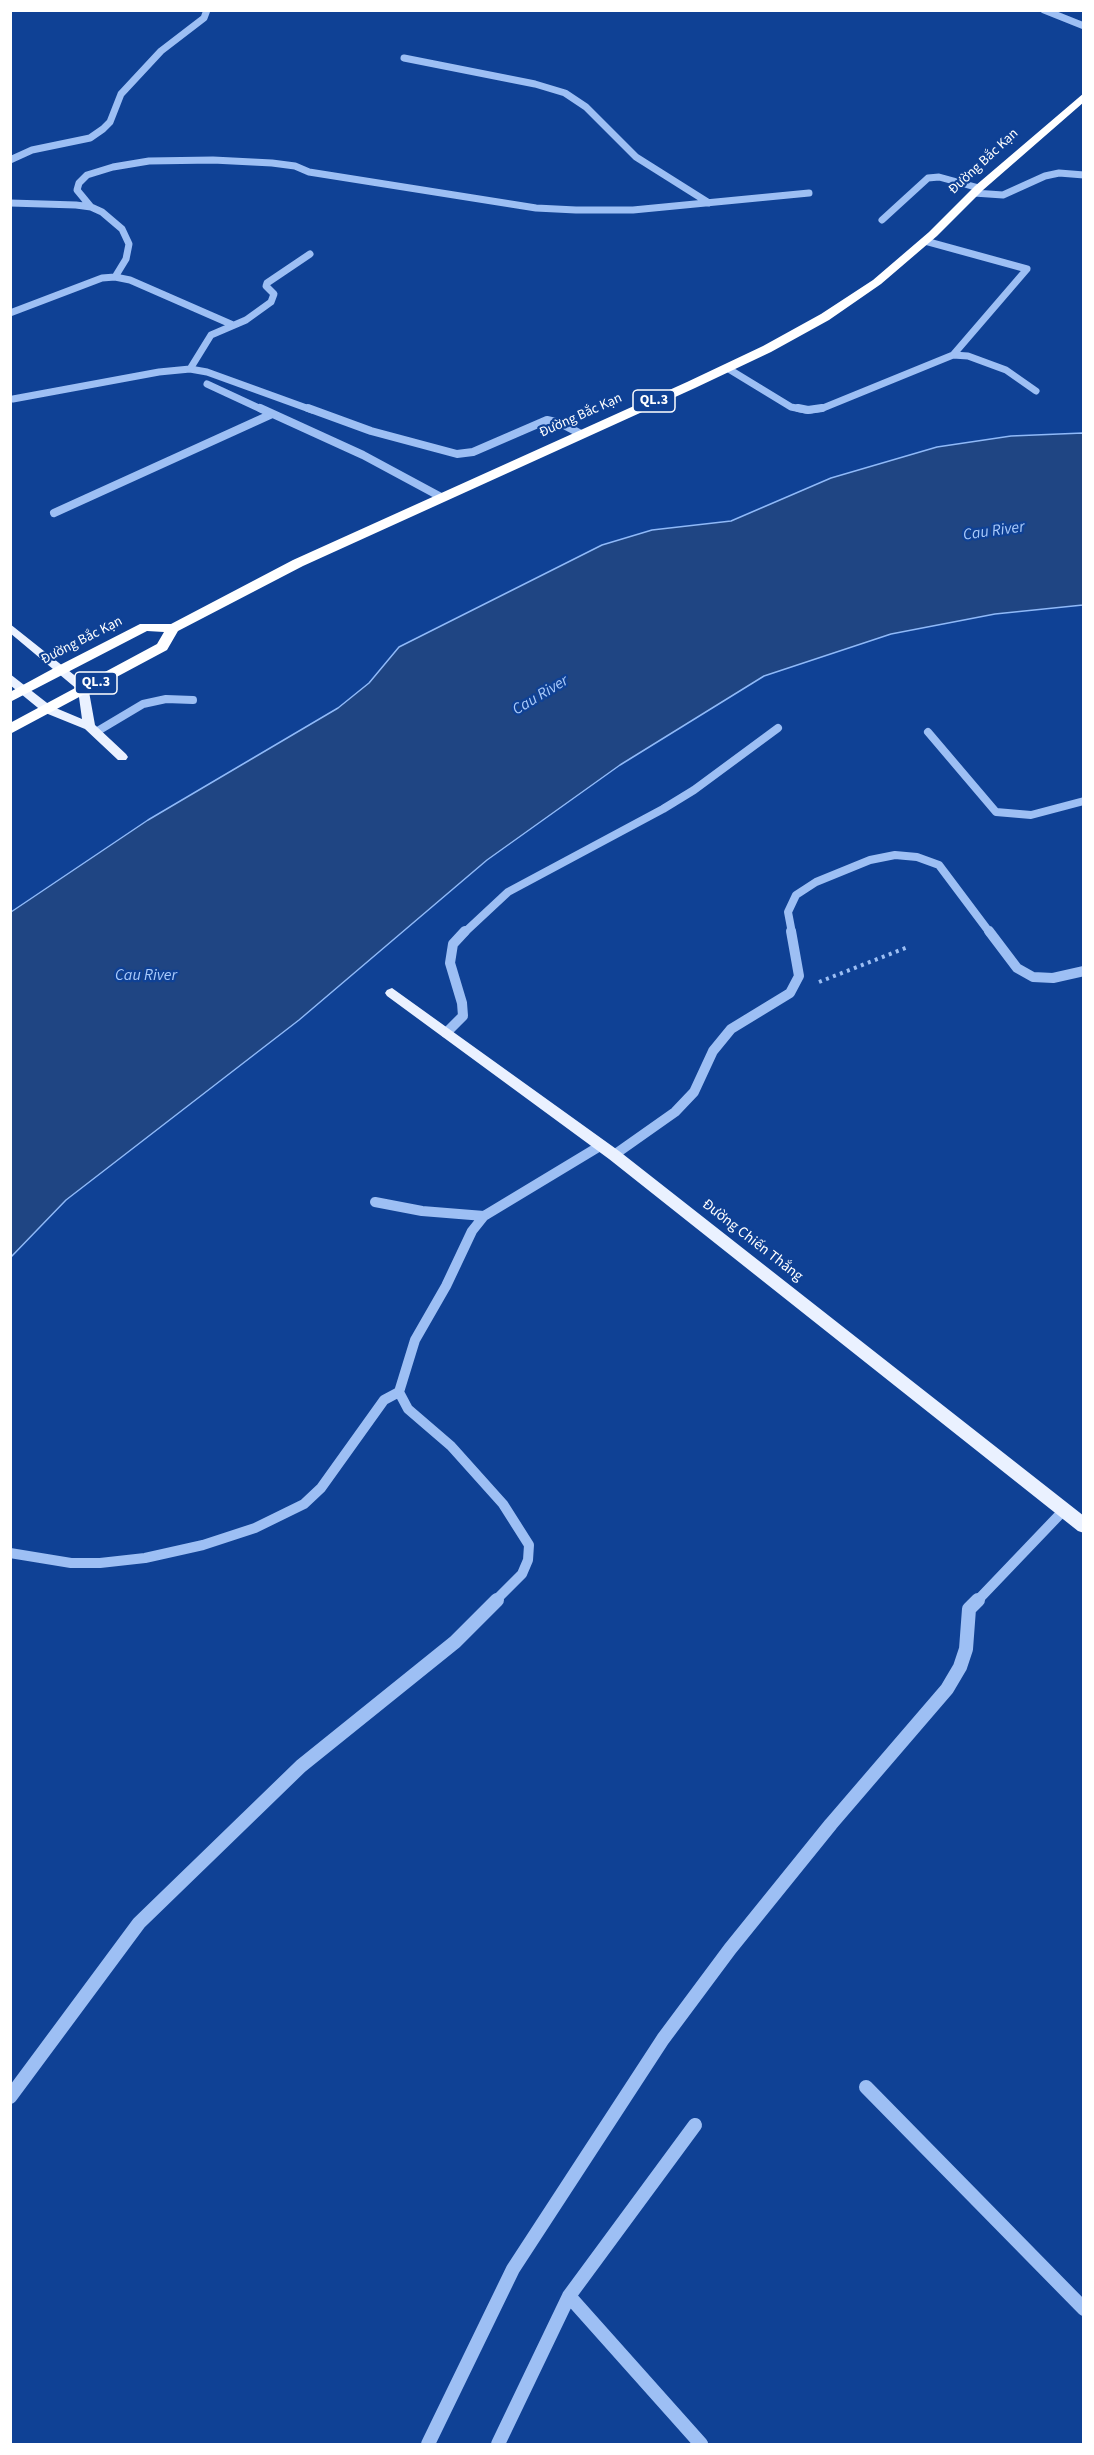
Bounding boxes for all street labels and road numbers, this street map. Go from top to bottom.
street label: Đường Bắc Kạn [946,126,1022,198]
street label: Đường Bắc Kạn [537,390,625,442]
road number: QL.3 [633,390,675,412]
street label: Đường Bắc Kạn [39,613,125,669]
road number: QL.3 [75,672,117,694]
street label: Đường Chiến Thắng [698,1196,806,1286]

